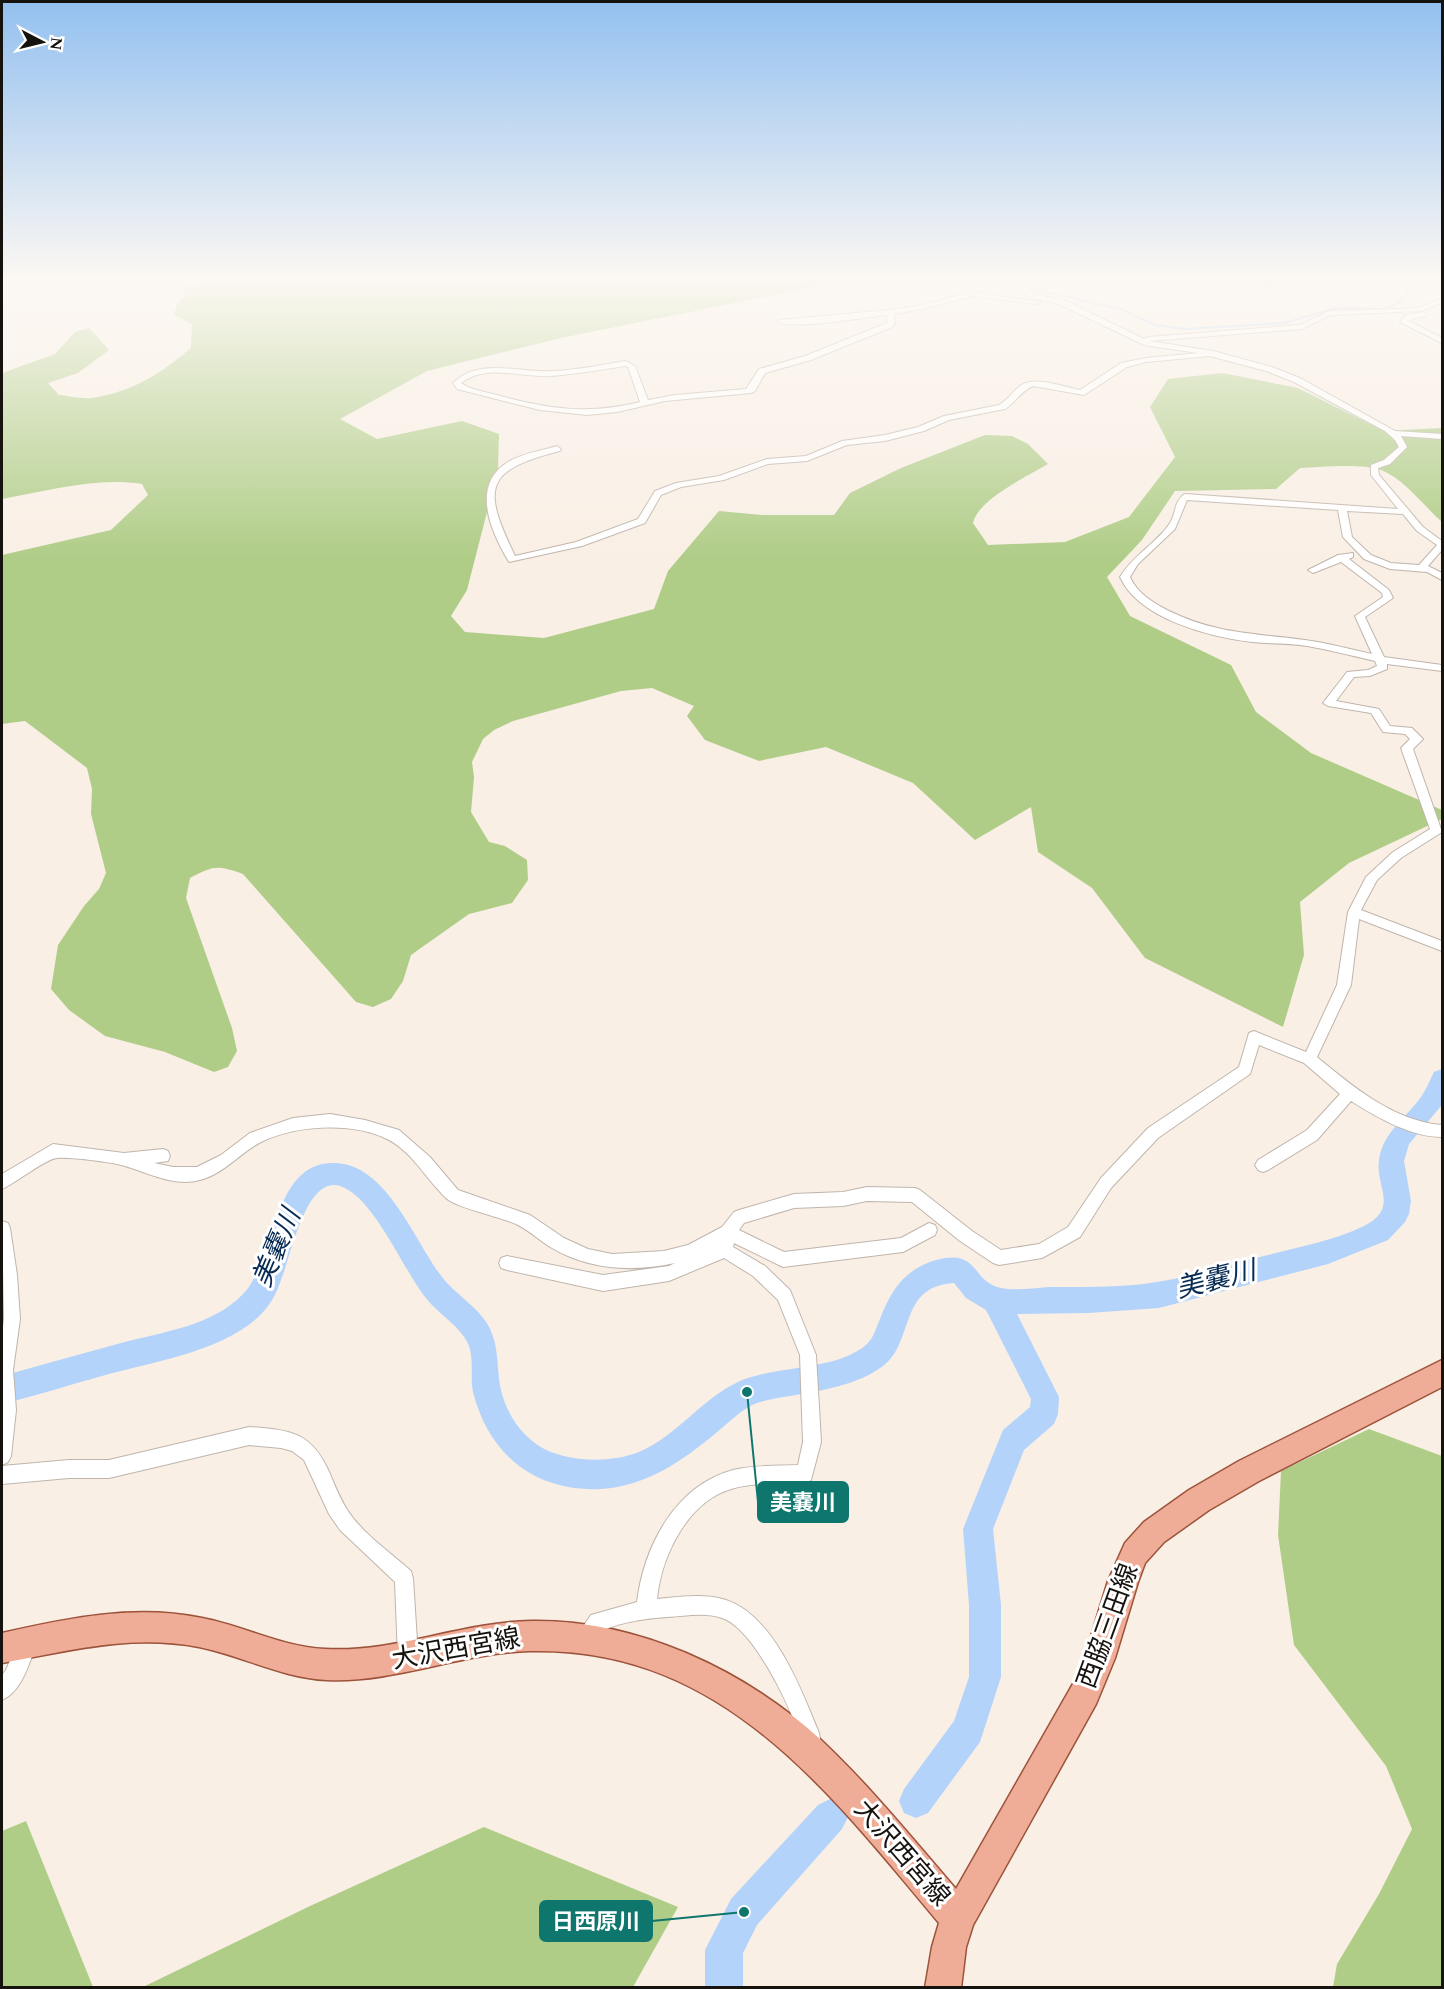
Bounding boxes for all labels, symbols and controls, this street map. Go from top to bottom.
north arrow [12,12,72,72]
text: N [43,36,69,52]
water label: 美嚢川 [242,1200,313,1293]
water label: 美嚢川 [1172,1249,1263,1310]
callout: 美嚢川 [758,1482,848,1522]
text: 美嚢川 [770,1487,836,1520]
street label: 西脇三田線 [1067,1558,1149,1694]
street label: 大沢西宮線 [389,1618,523,1680]
street label: 大沢西宮線 [844,1791,960,1915]
callout: 日西原川 [540,1901,652,1941]
text: 日西原川 [552,1906,640,1939]

